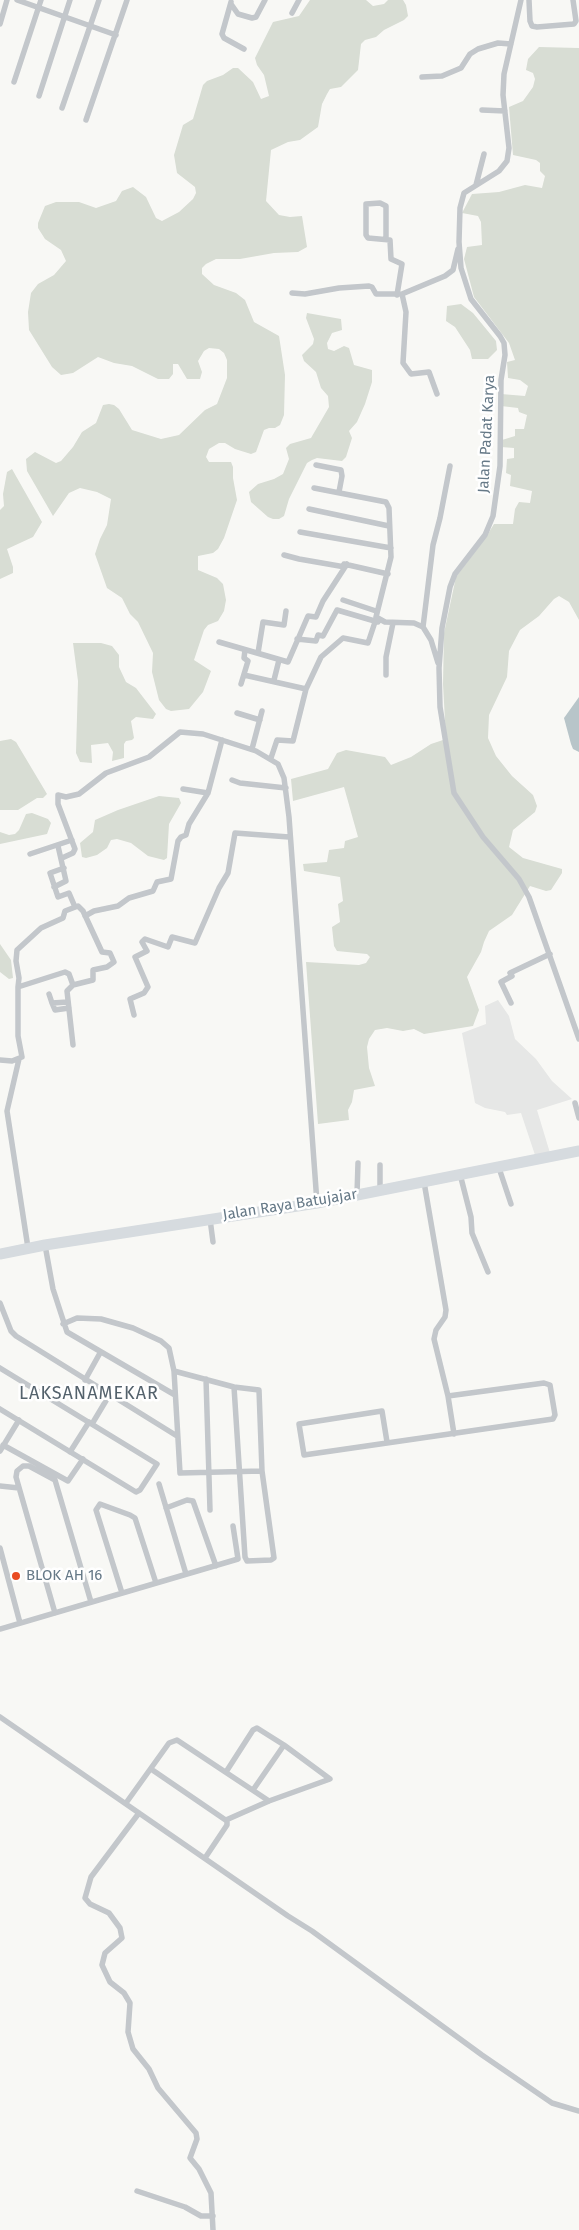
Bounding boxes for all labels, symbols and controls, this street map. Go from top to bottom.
street label: Jalan Padat Karya [475,374,499,494]
street label: Jalan Raya Batujajar [222,1185,358,1225]
district label: LAKSANAMEKAR [18,1383,160,1405]
place label: BLOK AH 16 [26,1567,102,1585]
marker: BLOK AH 16 [10,1570,22,1582]

